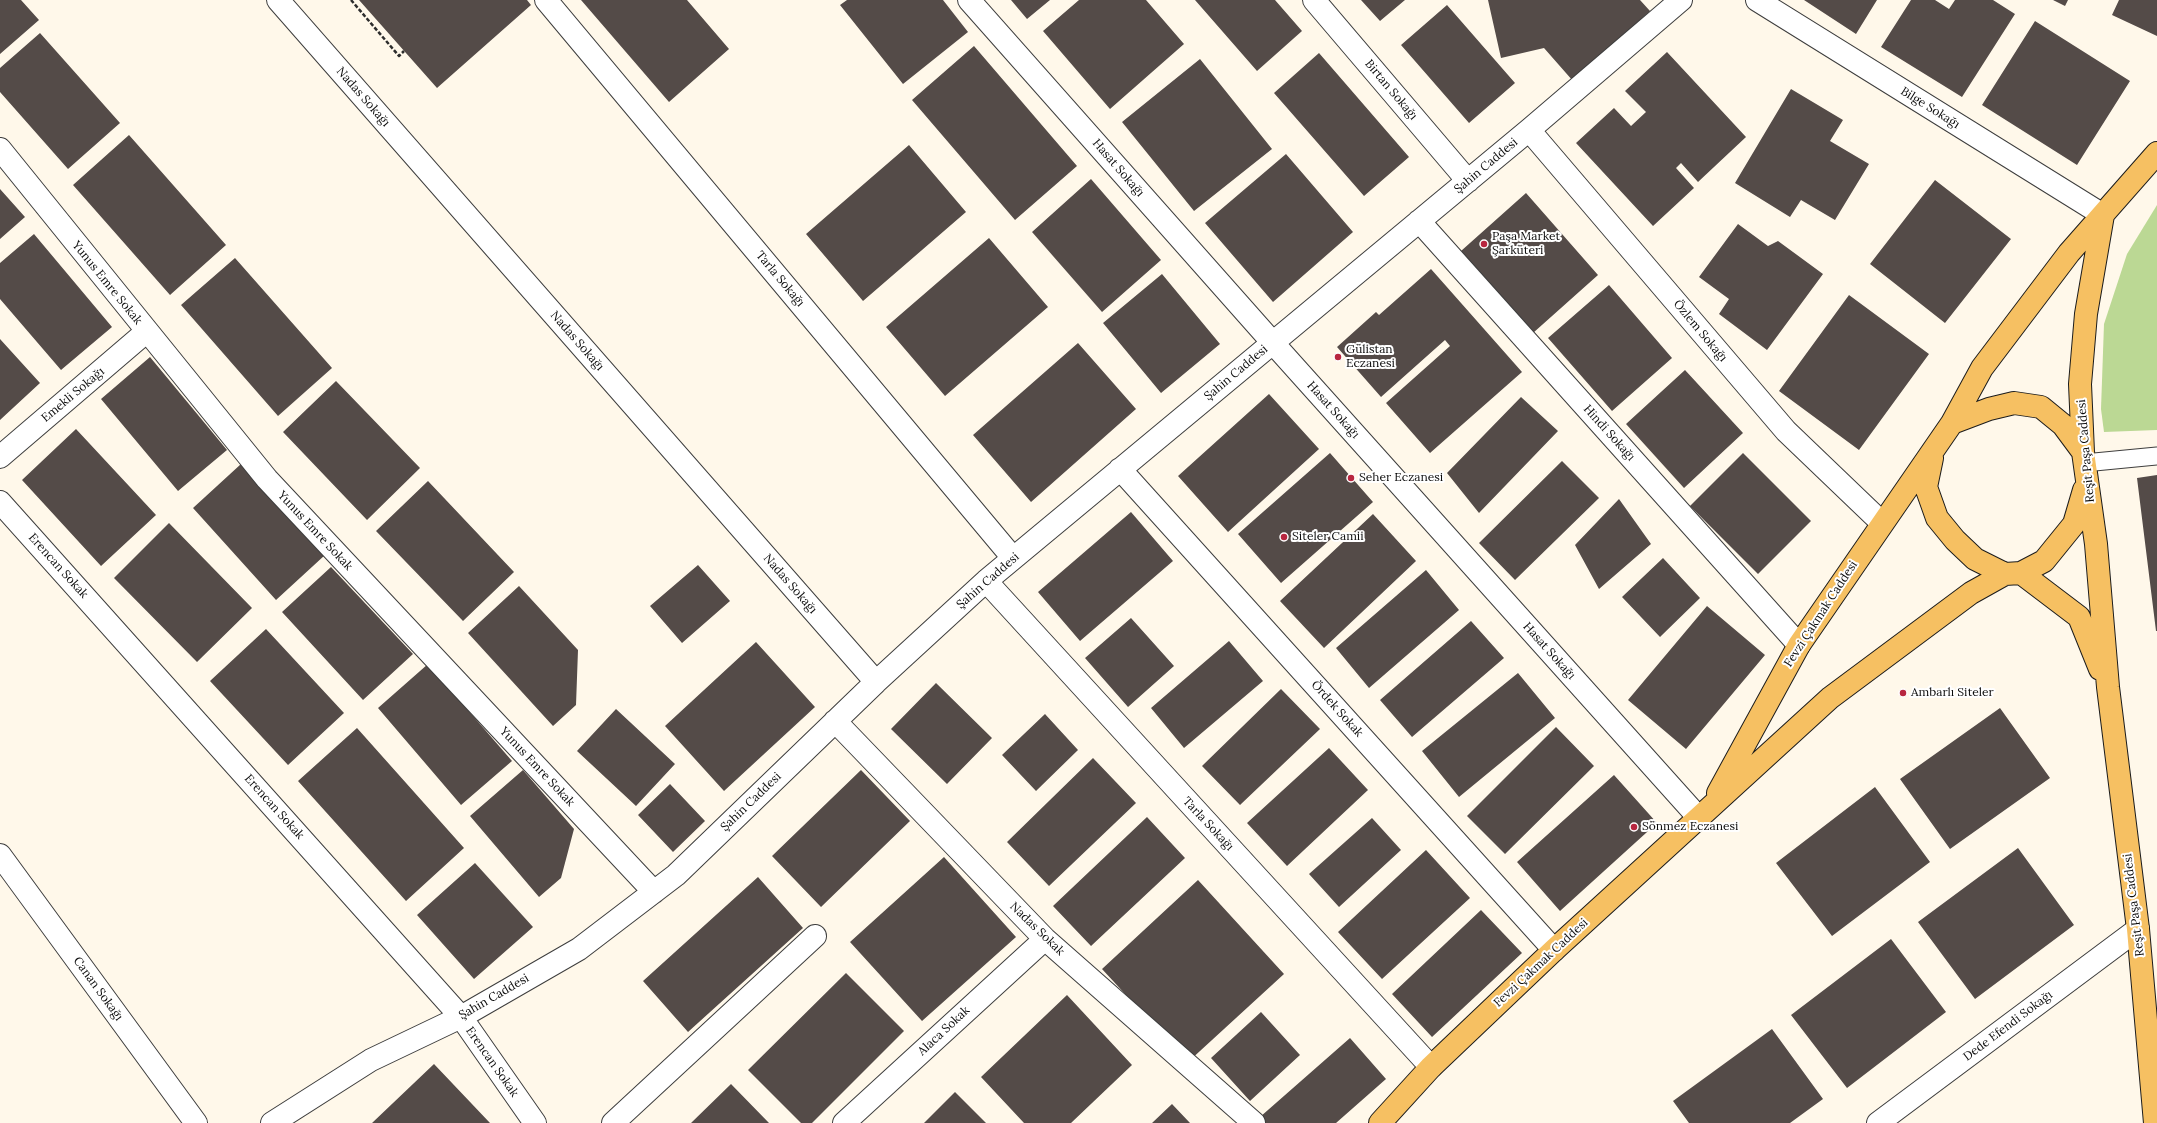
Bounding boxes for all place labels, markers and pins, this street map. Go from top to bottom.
place label: Paşa Market Şarküteri [1492,230,1560,258]
marker: Paşa Market Şarküteri [1479,239,1489,249]
place label: Gülistan Eczanesi [1346,343,1395,371]
marker: Gülistan Eczanesi [1333,352,1343,362]
place label: Seher Eczanesi [1359,471,1443,485]
marker: Seher Eczanesi [1346,473,1356,483]
place label: Siteler Camii [1292,530,1364,544]
marker: Siteler Camii [1279,532,1289,542]
place label: Ambarlı Siteler [1911,686,1994,700]
marker: Ambarlı Siteler [1898,688,1908,698]
place label: Sönmez Eczanesi [1642,820,1738,834]
marker: Sönmez Eczanesi [1629,822,1639,832]

